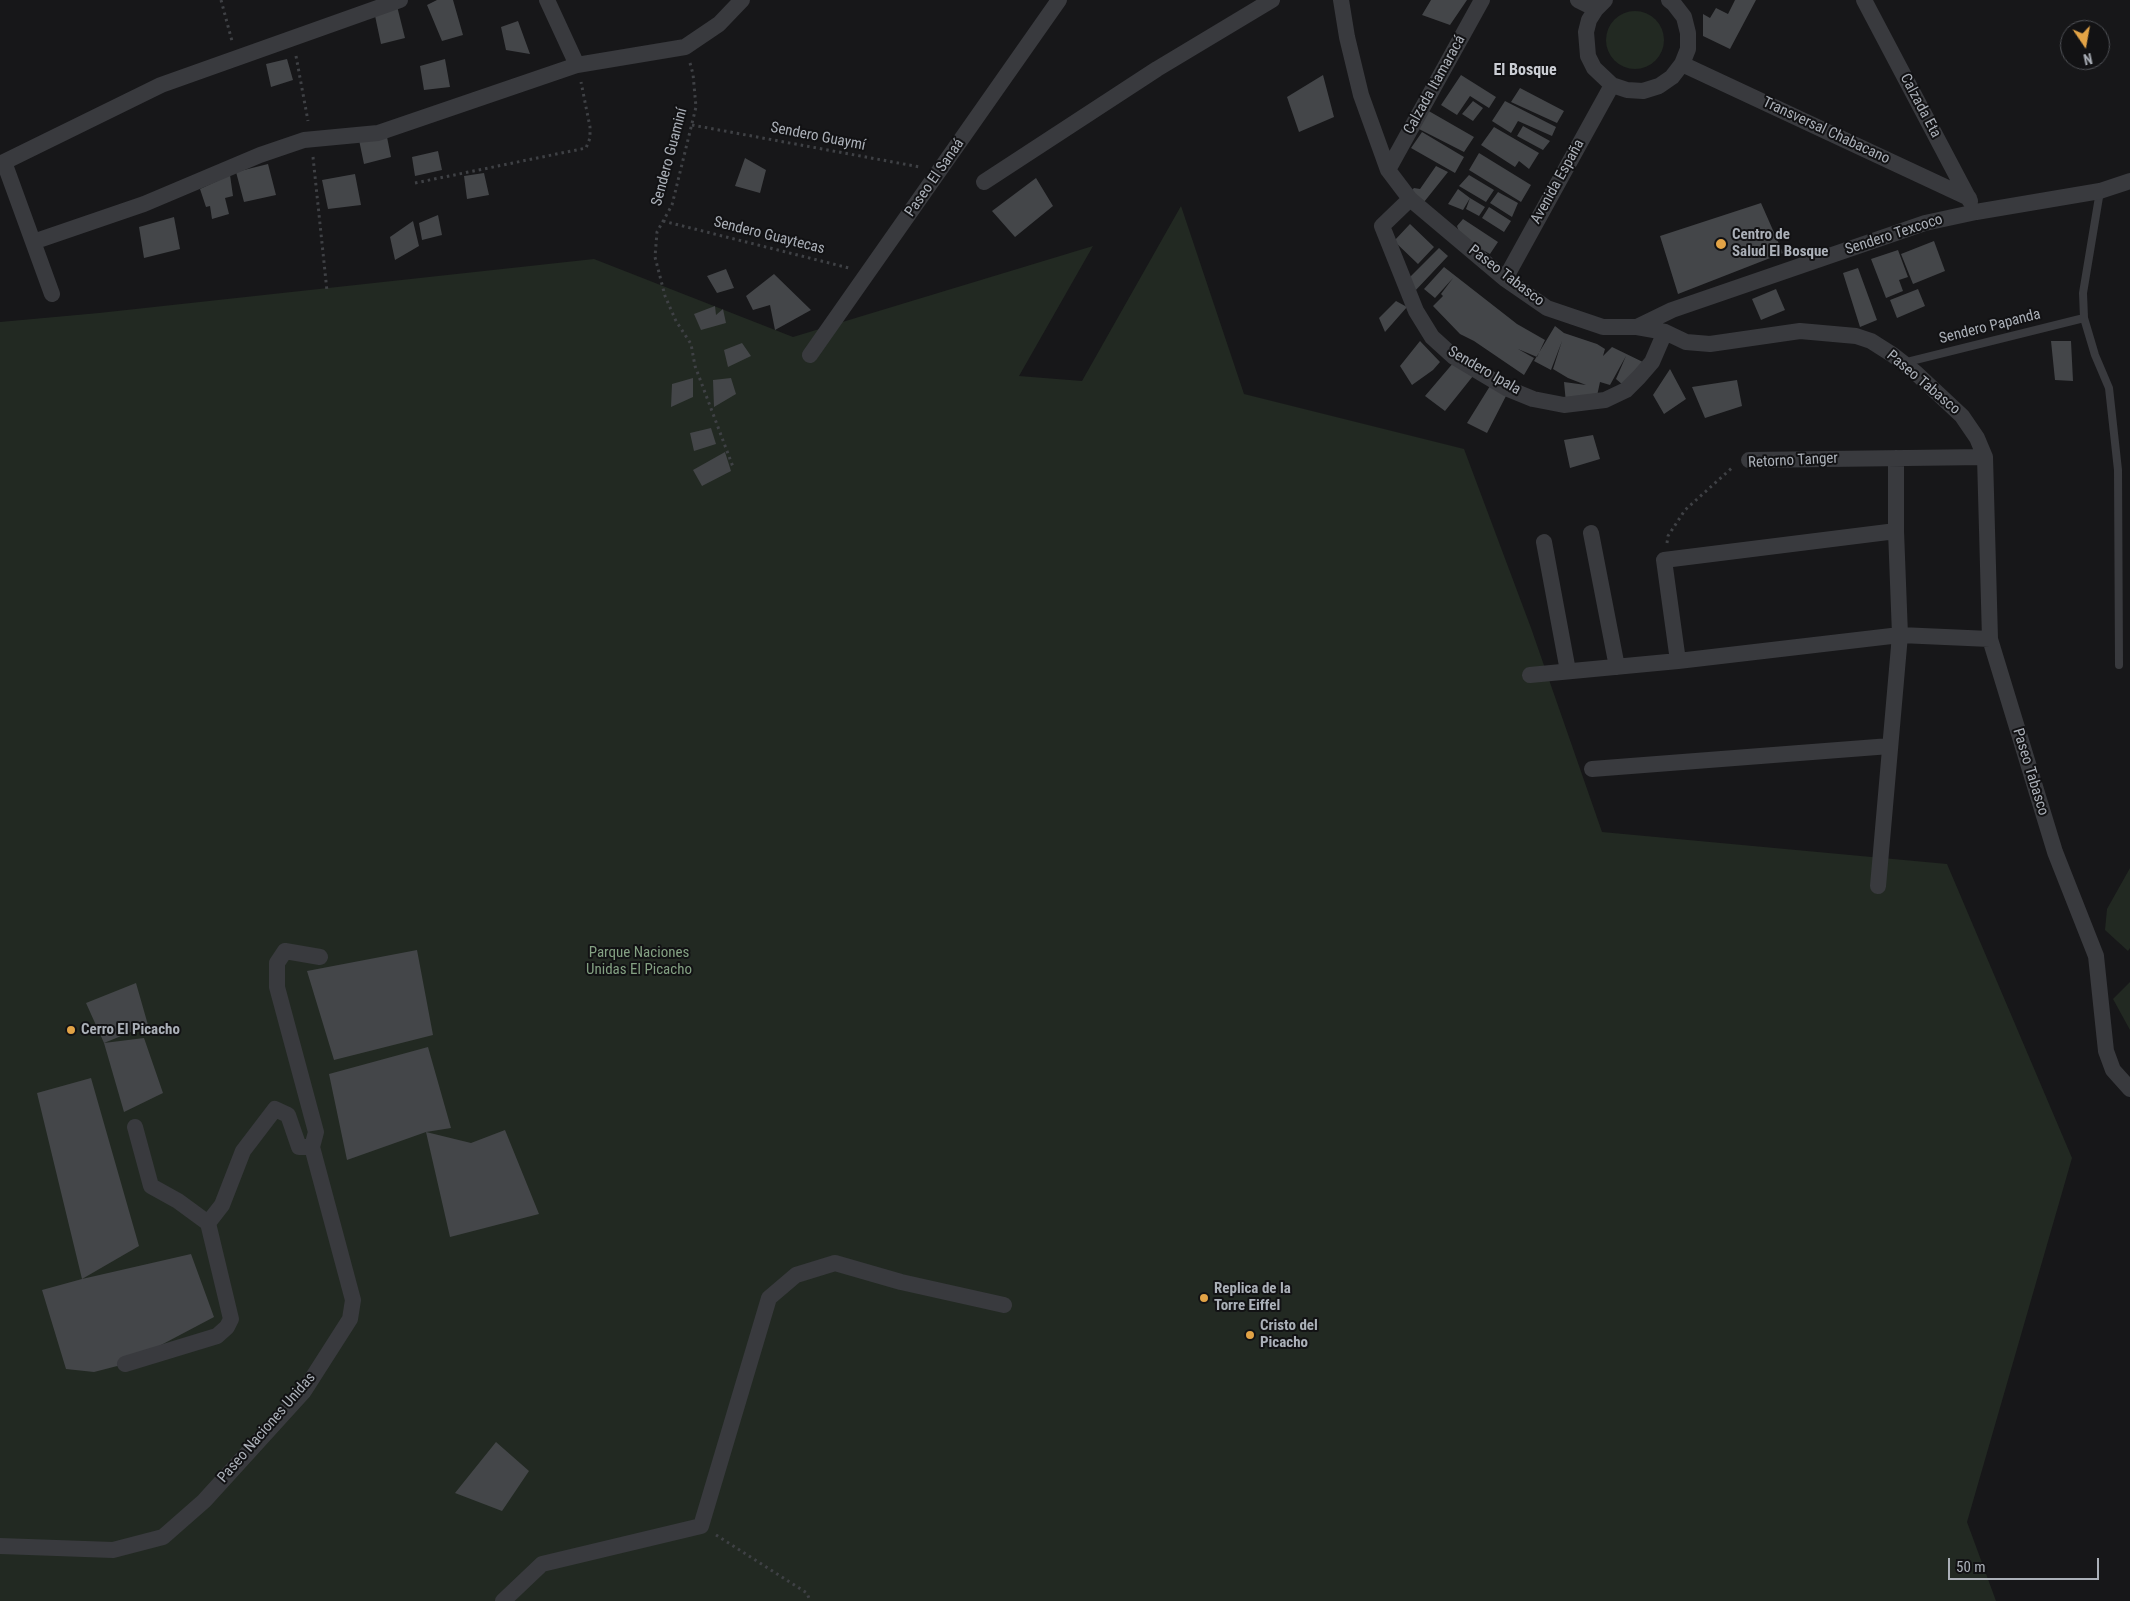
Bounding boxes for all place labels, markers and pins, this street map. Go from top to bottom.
place label: Centro de Salud El Bosque [1732,226,1829,261]
marker: Centro de Salud El Bosque [1714,237,1728,251]
place label: Cerro El Picacho [81,1021,180,1039]
marker: Cerro El Picacho [65,1024,77,1036]
place label: Replica de la Torre Eiffel [1214,1280,1291,1315]
marker: Replica de la Torre Eiffel [1198,1292,1210,1304]
place label: Cristo del Picacho [1260,1317,1318,1352]
marker: Cristo del Picacho [1244,1329,1256,1341]

